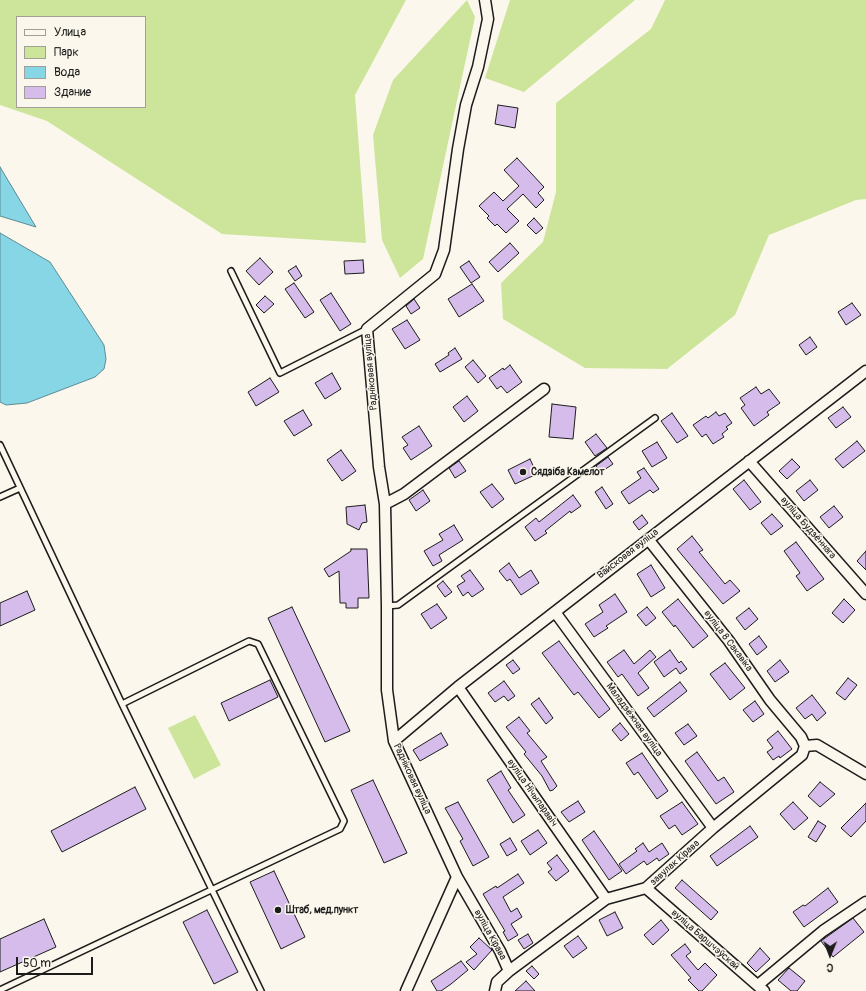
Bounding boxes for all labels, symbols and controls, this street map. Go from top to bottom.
legend [16,16,146,108]
text: Улица [54,25,86,40]
text: Парк [54,45,79,60]
text: Вода [54,65,80,80]
text: Здание [54,85,91,100]
street label: Радніковая вуліца [362,333,380,411]
place label: Сядзіба Камелот [531,466,605,478]
marker: Сядзіба Камелот [518,467,528,477]
street label: вуліца Будзённага [778,494,838,562]
street label: Вайсковая вуліца [595,526,661,582]
street label: вуліца 8 Сакавіка [701,608,755,674]
street label: Маладзёжная вуліца [603,681,665,759]
street label: Радніковая вуліца [390,742,434,816]
street label: вуліца Нічыпаравіч [504,757,560,829]
street label: завулак Кірава [648,838,702,888]
place label: Штаб, мeд.пункт [286,904,358,916]
marker: Штаб, мeд.пункт [273,905,283,915]
street label: вуліца Баршчэўскай [669,907,741,973]
street label: вуліца Кірава [471,908,509,962]
north arrow [810,935,850,975]
scale bar [18,949,95,975]
text: 50 m [23,956,51,971]
text: С [826,961,833,974]

